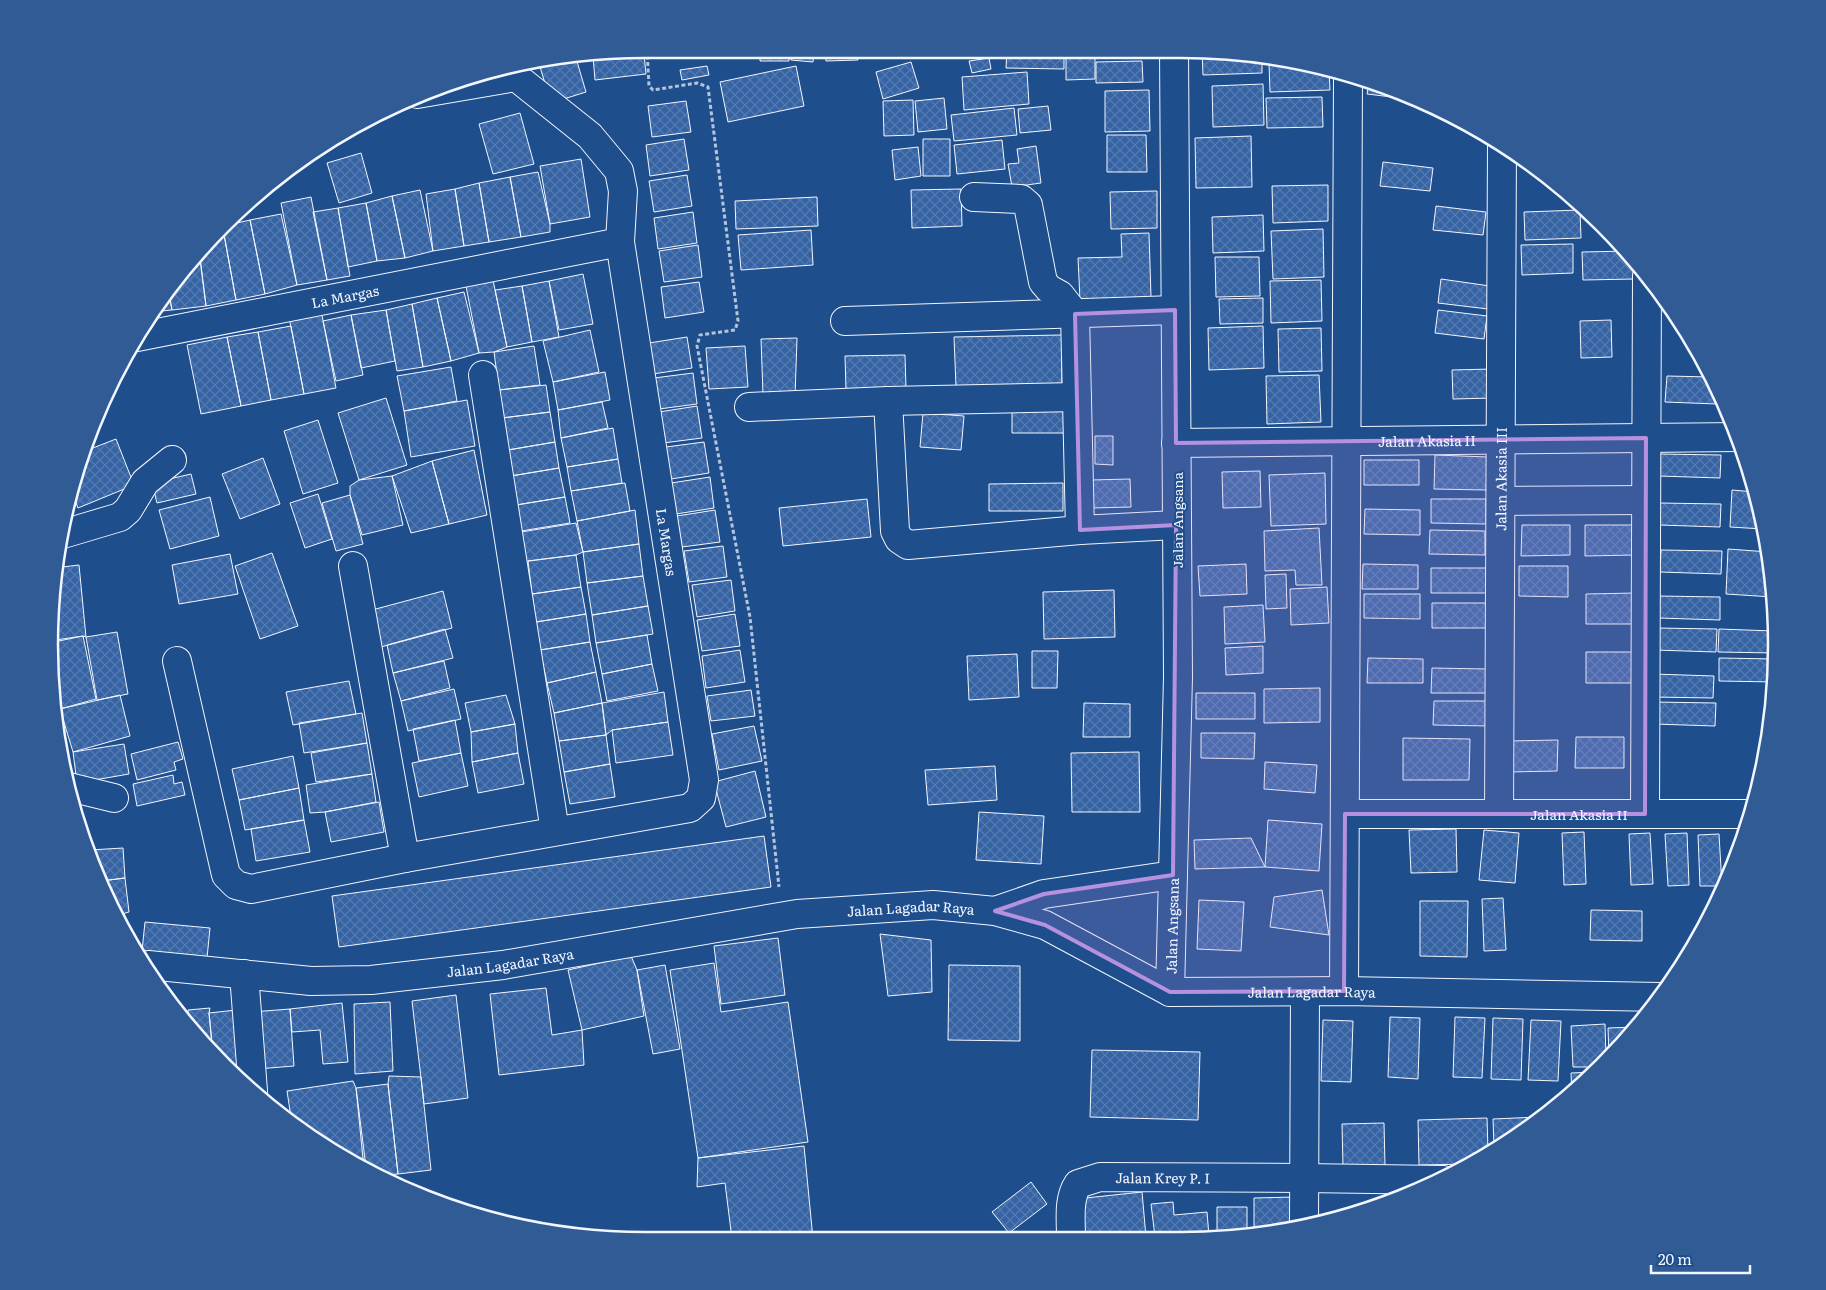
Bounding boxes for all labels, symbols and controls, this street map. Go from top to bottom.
street label: La Margas [309,280,381,313]
street label: Jalan Akasia III [1490,427,1511,531]
street label: Jalan Akasia II [1378,430,1476,451]
street label: Jalan Angsana [1167,471,1187,568]
street label: La Margas [652,507,682,577]
street label: Jalan Akasia II [1530,804,1628,824]
street label: Jalan Angsana [1160,877,1183,974]
street label: Jalan Lagadar Raya [846,895,976,921]
street label: Jalan Lagadar Raya [445,943,576,981]
street label: Jalan Lagadar Raya [1247,981,1376,1002]
street label: Jalan Krey P. I [1115,1167,1210,1188]
scale bar [1651,1242,1750,1274]
text: 20 m [1658,1247,1692,1270]

